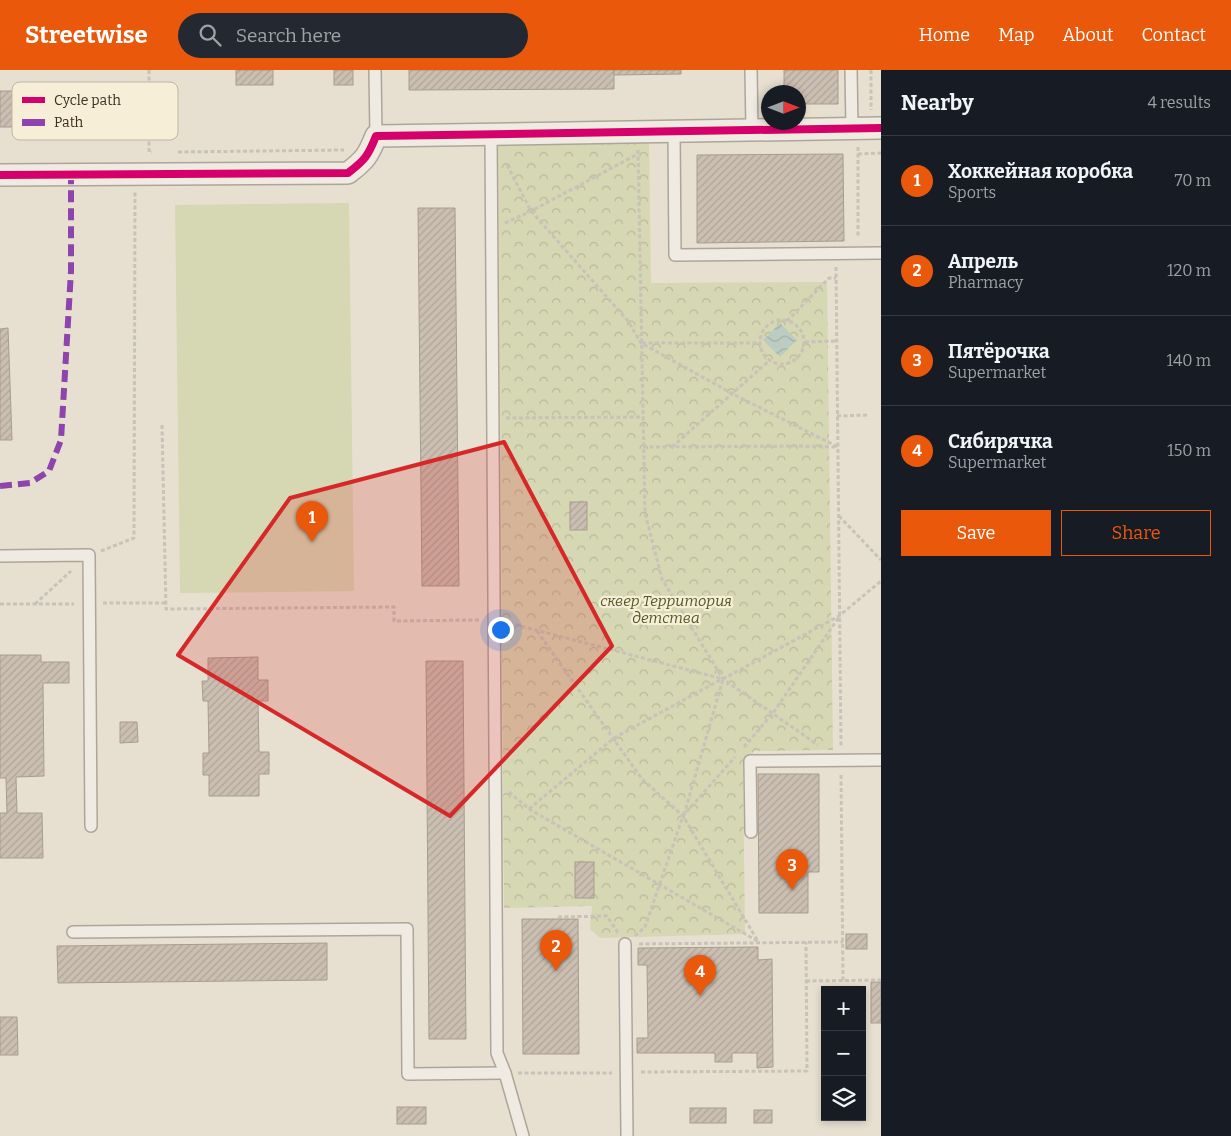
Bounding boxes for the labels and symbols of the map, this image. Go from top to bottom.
legend [12,82,178,140]
north arrow [761,85,806,130]
text: Cycle path [54,92,121,109]
text: Path [54,114,84,131]
pin: 1 [296,501,328,542]
park label: сквер Территория детства [600,592,732,627]
your location [488,617,514,643]
pin: 3 [776,849,808,890]
pin: 2 [540,930,572,971]
pin: 4 [684,955,716,996]

